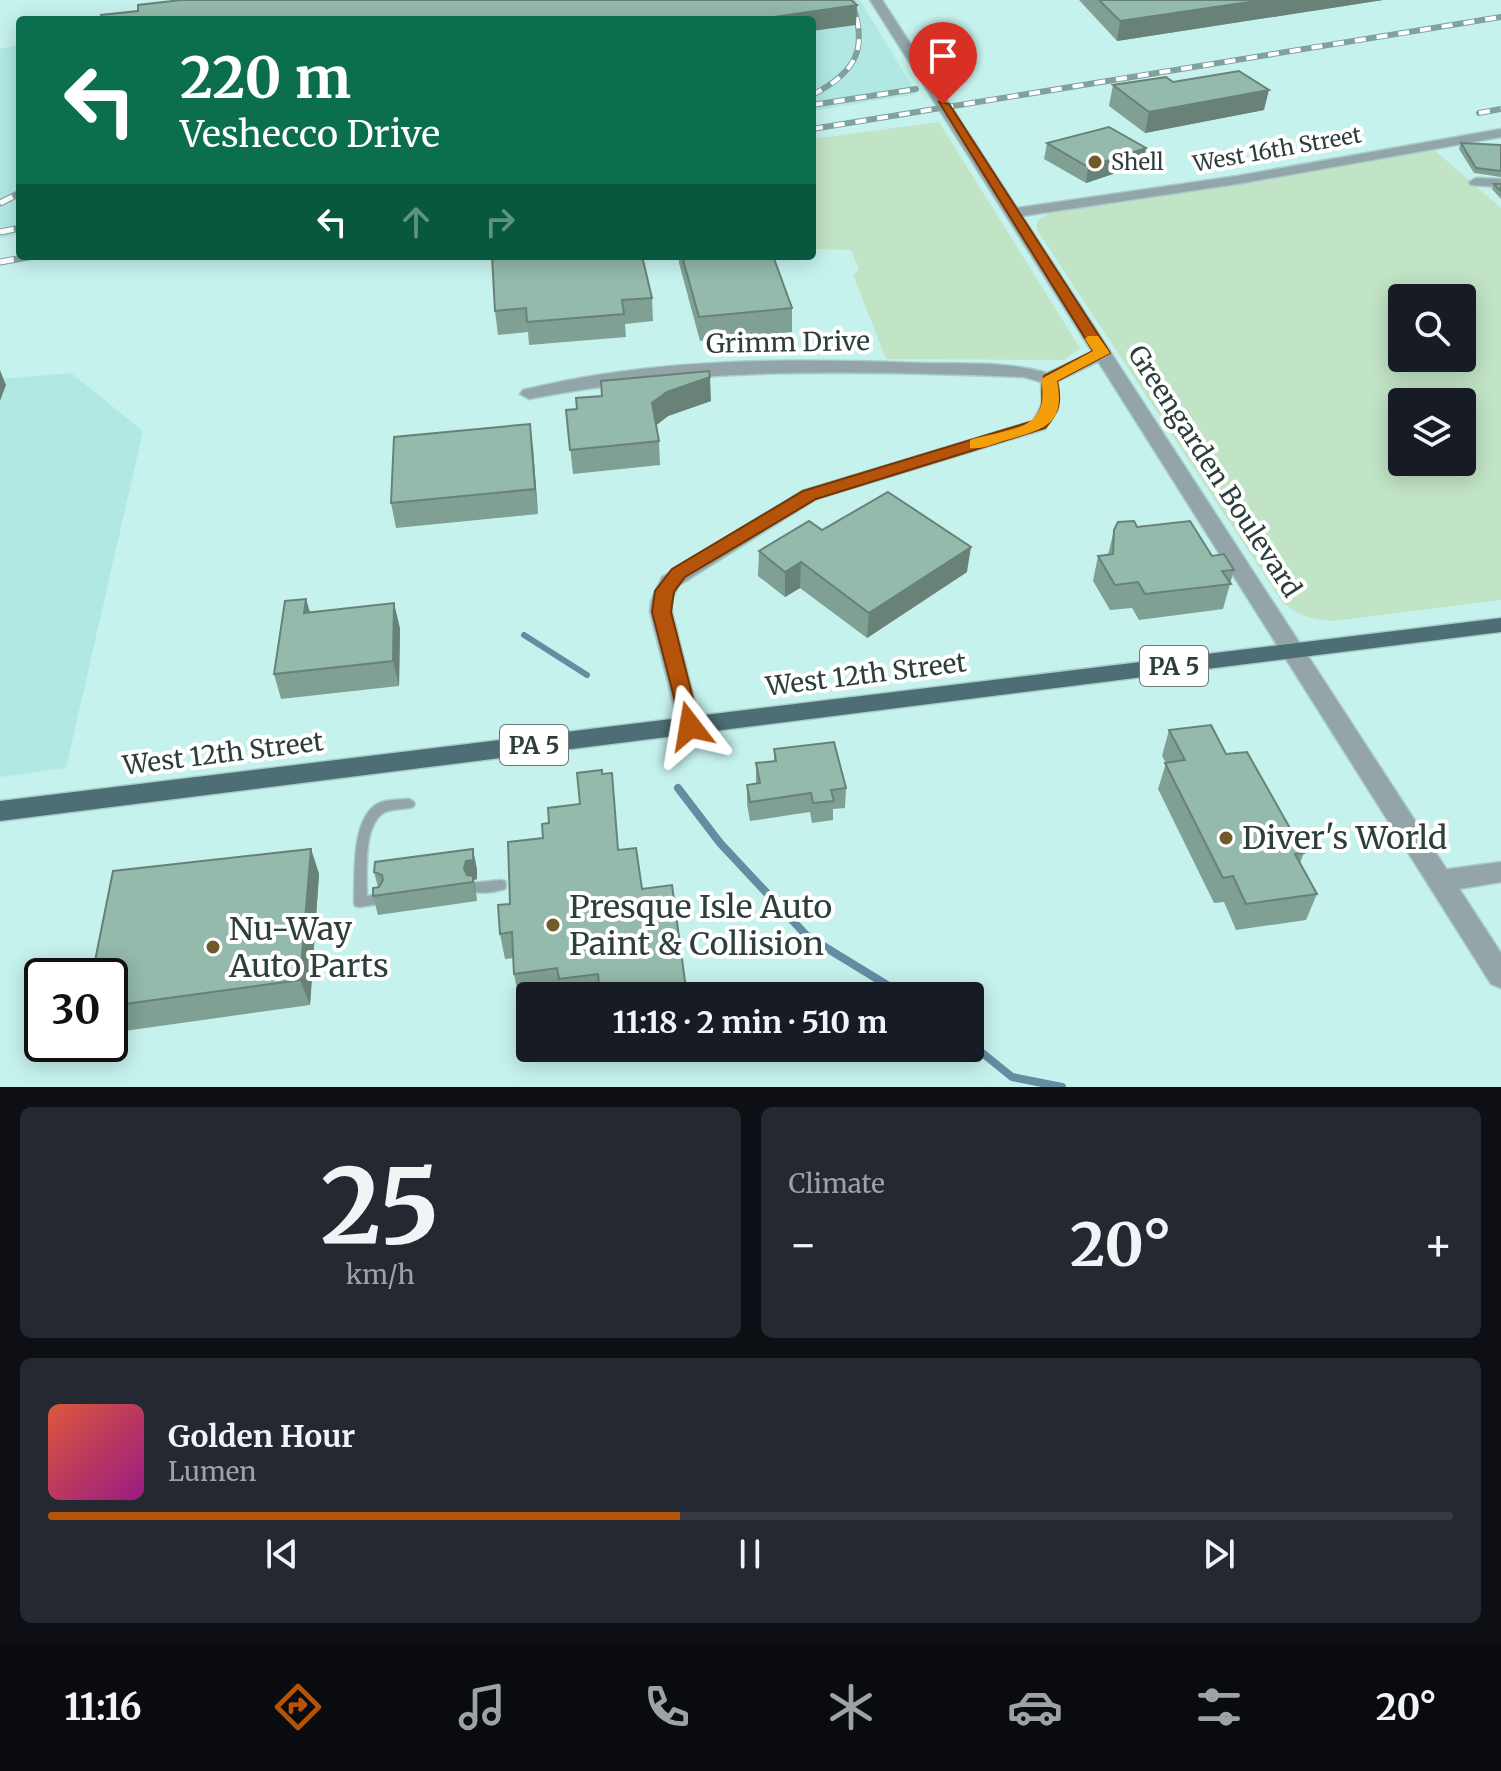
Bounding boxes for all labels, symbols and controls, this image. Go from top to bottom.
pin [909,22,977,104]
icon: arrive [921,34,965,78]
text: 220 m [180,43,351,113]
icon: left [48,48,152,152]
text: Veshecco Drive [180,112,440,157]
street label: West 16th Street [1190,120,1364,178]
place label: Shell [1111,148,1164,176]
marker: Shell [1086,153,1104,171]
icon: left [310,200,354,244]
icon: ahead [394,200,438,244]
icon: right [478,200,522,244]
map controls [1388,284,1476,476]
button: search [1388,284,1476,372]
street label: Grimm Drive [706,324,870,360]
street label: Greengarden Boulevard [1121,339,1309,603]
button: layers [1388,388,1476,476]
street label: West 12th Street [763,645,968,703]
road number: PA 5 [1140,646,1208,686]
position arrow [648,684,732,768]
street label: West 12th Street [120,724,325,782]
road number: PA 5 [500,725,568,765]
place label: Diver's World [1242,818,1447,858]
marker: Diver's World [1217,829,1235,847]
place label: Presque Isle Auto Paint & Collision [569,887,832,964]
place label: Nu-Way Auto Parts [228,909,389,986]
marker: Presque Isle Auto Paint & Collision [544,916,562,934]
marker: Nu-Way Auto Parts [204,938,222,956]
speed limit sign: 30 [24,958,128,1062]
text: 11:18 · 2 min · 510 m [613,1003,887,1041]
text: 25 [321,1141,440,1271]
text: Climate [789,1167,885,1200]
text: 20° [1070,1207,1172,1282]
text: − [789,1217,818,1272]
text: + [1424,1217,1453,1272]
text: km/h [346,1258,415,1291]
text: Golden Hour [168,1417,355,1455]
text: Lumen [168,1455,257,1488]
icon: previous [260,1532,304,1576]
icon: pause [728,1532,772,1576]
icon: next [1197,1532,1241,1576]
icon: directions [270,1679,326,1735]
icon: music [454,1679,510,1735]
icon: phone [639,1679,695,1735]
icon: climate [823,1679,879,1735]
icon: car [1007,1679,1063,1735]
icon: filters [1191,1679,1247,1735]
text: 11:16 [64,1685,142,1730]
text: 20° [1376,1685,1437,1730]

